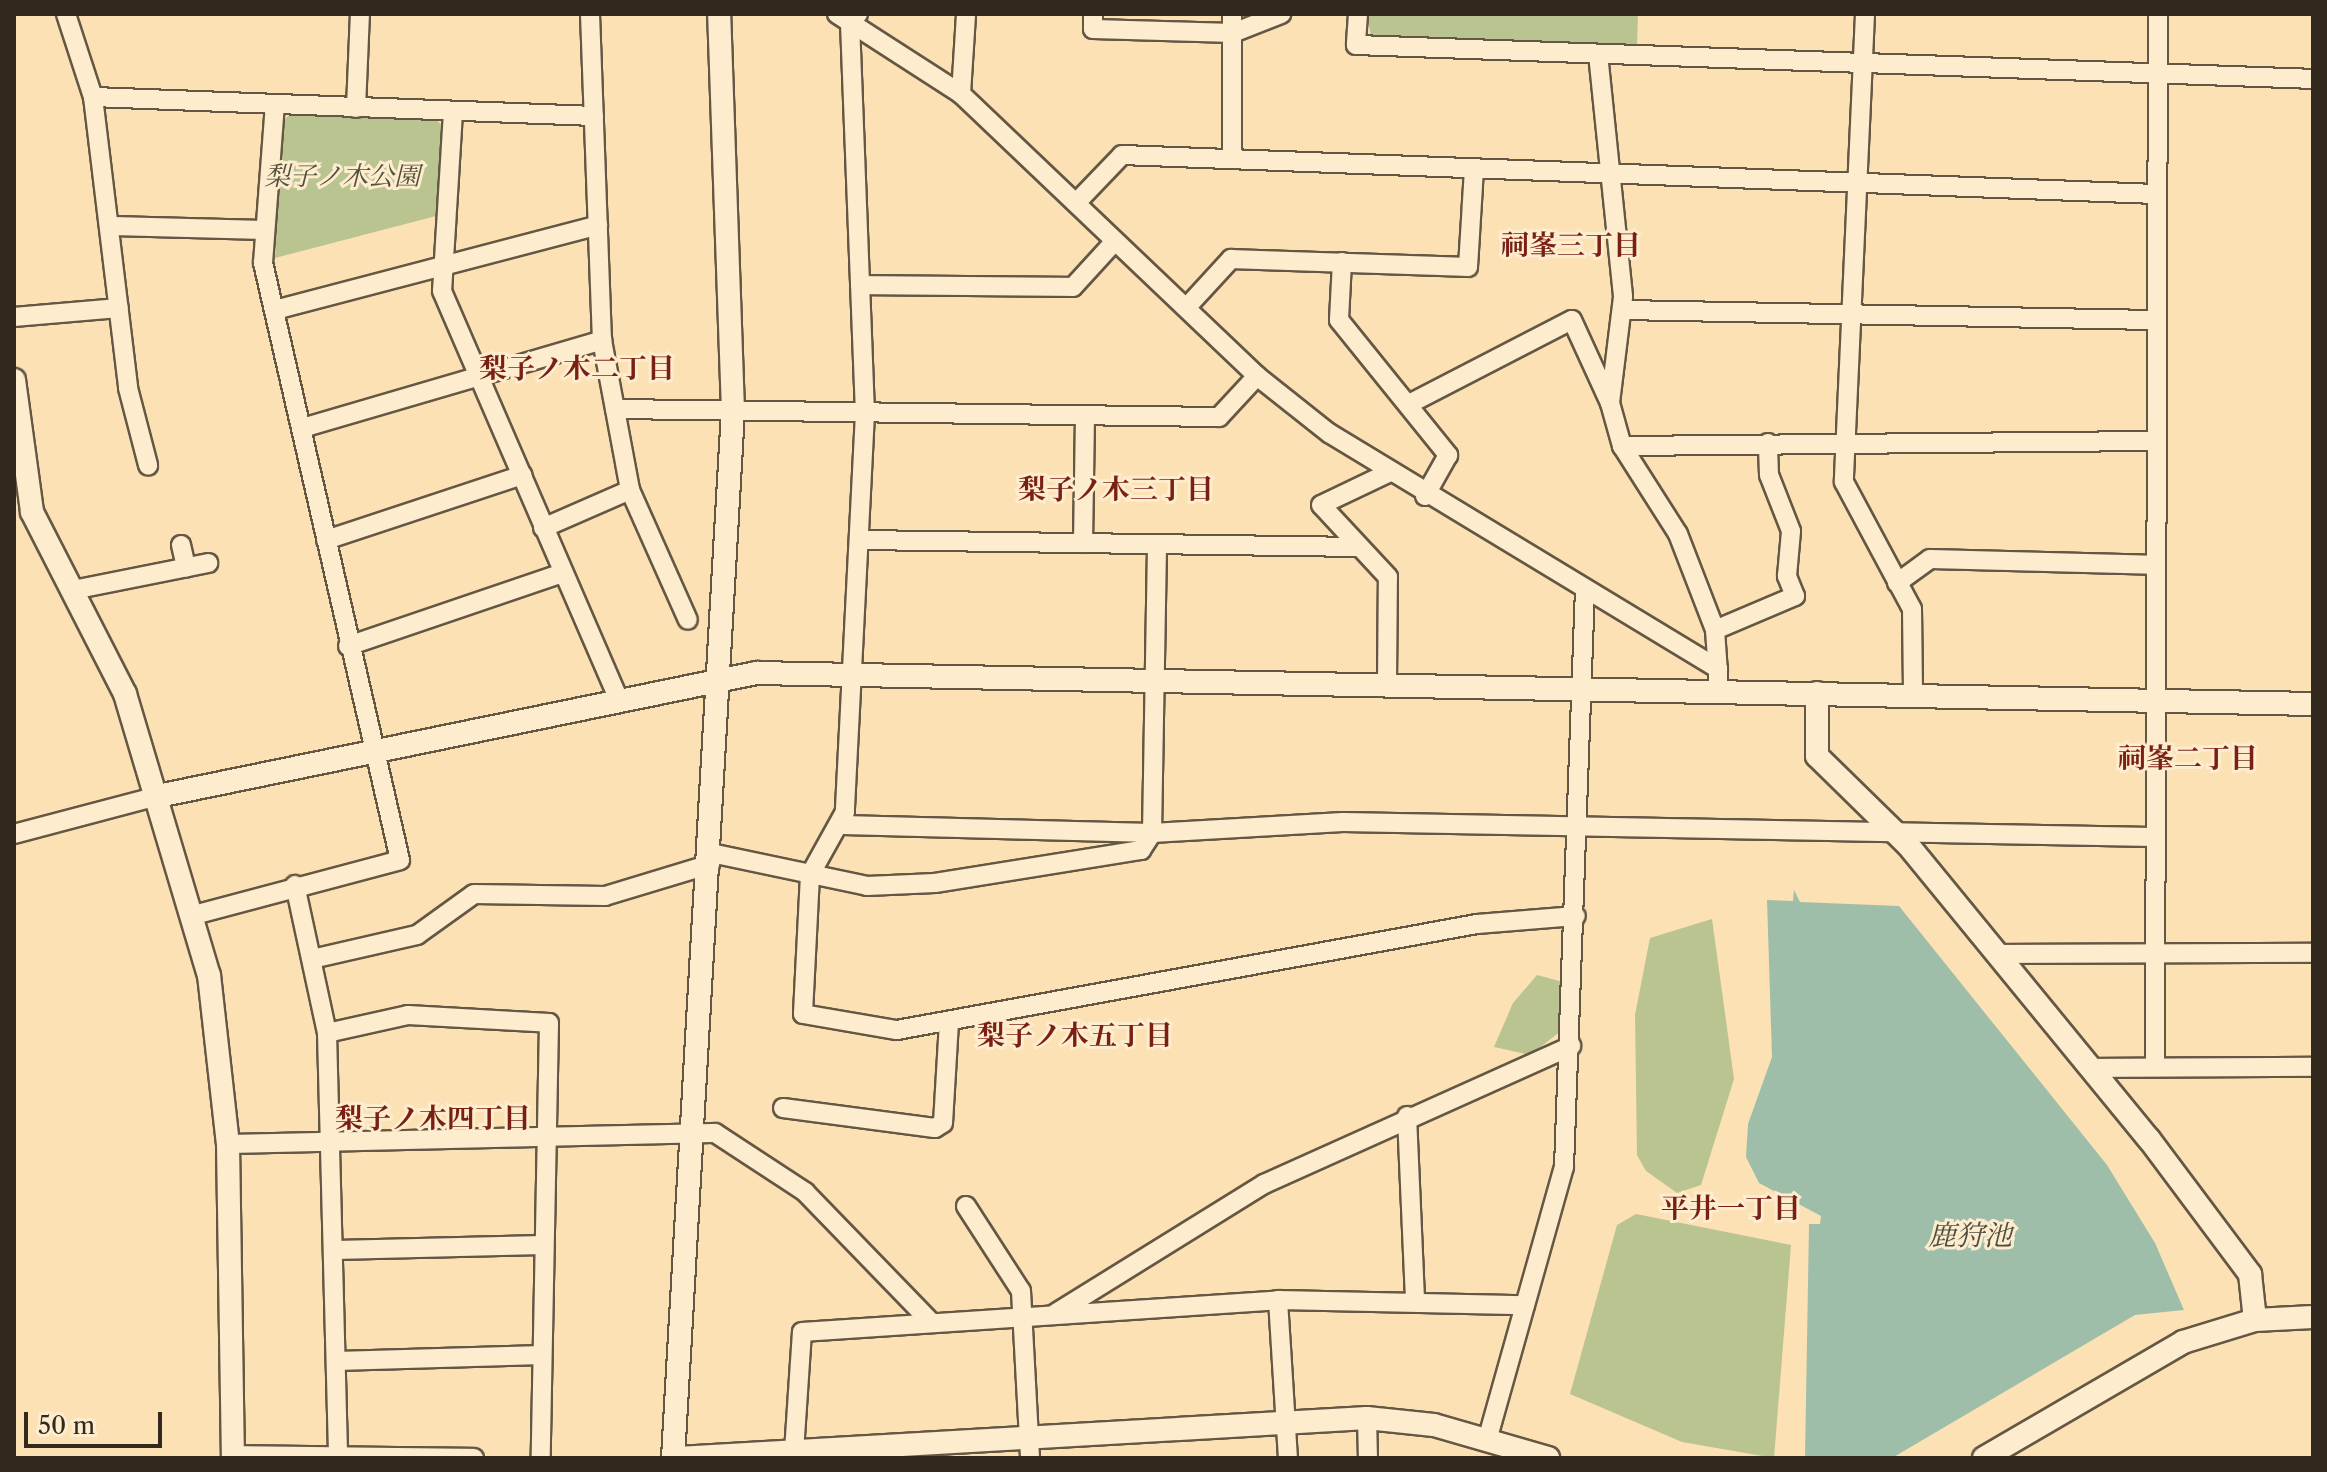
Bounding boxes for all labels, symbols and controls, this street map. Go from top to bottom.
park label: 梨子ノ木公園 [264,161,420,193]
district label: 祠峯三丁目 [1501,228,1641,262]
district label: 梨子ノ木二丁目 [479,351,675,385]
district label: 梨子ノ木三丁目 [1018,472,1214,506]
district label: 祠峯二丁目 [2118,741,2258,775]
district label: 梨子ノ木五丁目 [977,1018,1173,1052]
district label: 梨子ノ木四丁目 [335,1101,531,1135]
district label: 平井一丁目 [1661,1191,1801,1225]
water label: 鹿狩池 [1928,1218,2012,1252]
scale bar [28,1396,166,1446]
text: 50 m [38,1411,95,1440]

